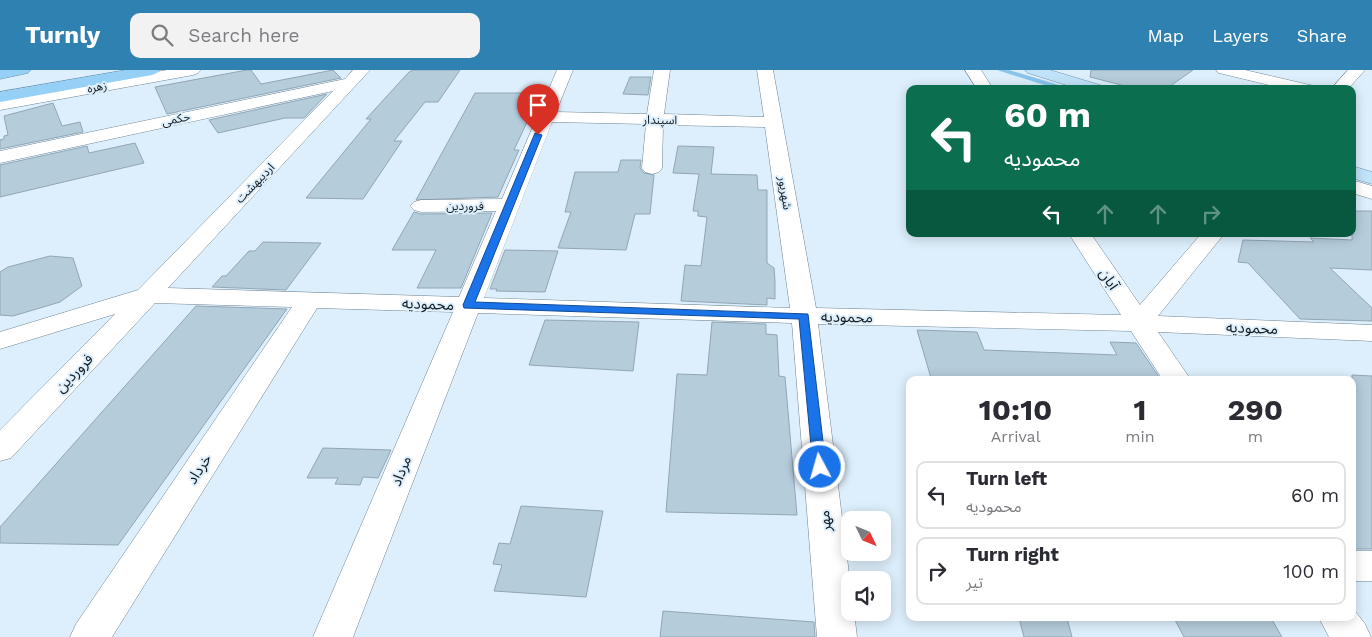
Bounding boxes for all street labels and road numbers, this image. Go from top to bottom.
street label: زهره [86,78,108,96]
street label: حکمی [160,109,192,129]
street label: اسپندار [642,113,678,128]
street label: اردیبهشت [233,160,277,206]
street label: شهریور [775,174,795,211]
street label: فروردین [446,199,484,213]
street label: آبان [1095,265,1123,294]
street label: محمودیه [402,294,454,314]
street label: محمودیه [821,308,873,326]
street label: محمودیه [1226,318,1278,338]
street label: فروردین [51,350,97,396]
street label: خرداد [183,450,215,487]
street label: مرداد [387,453,415,489]
street label: مهر [815,509,835,534]

